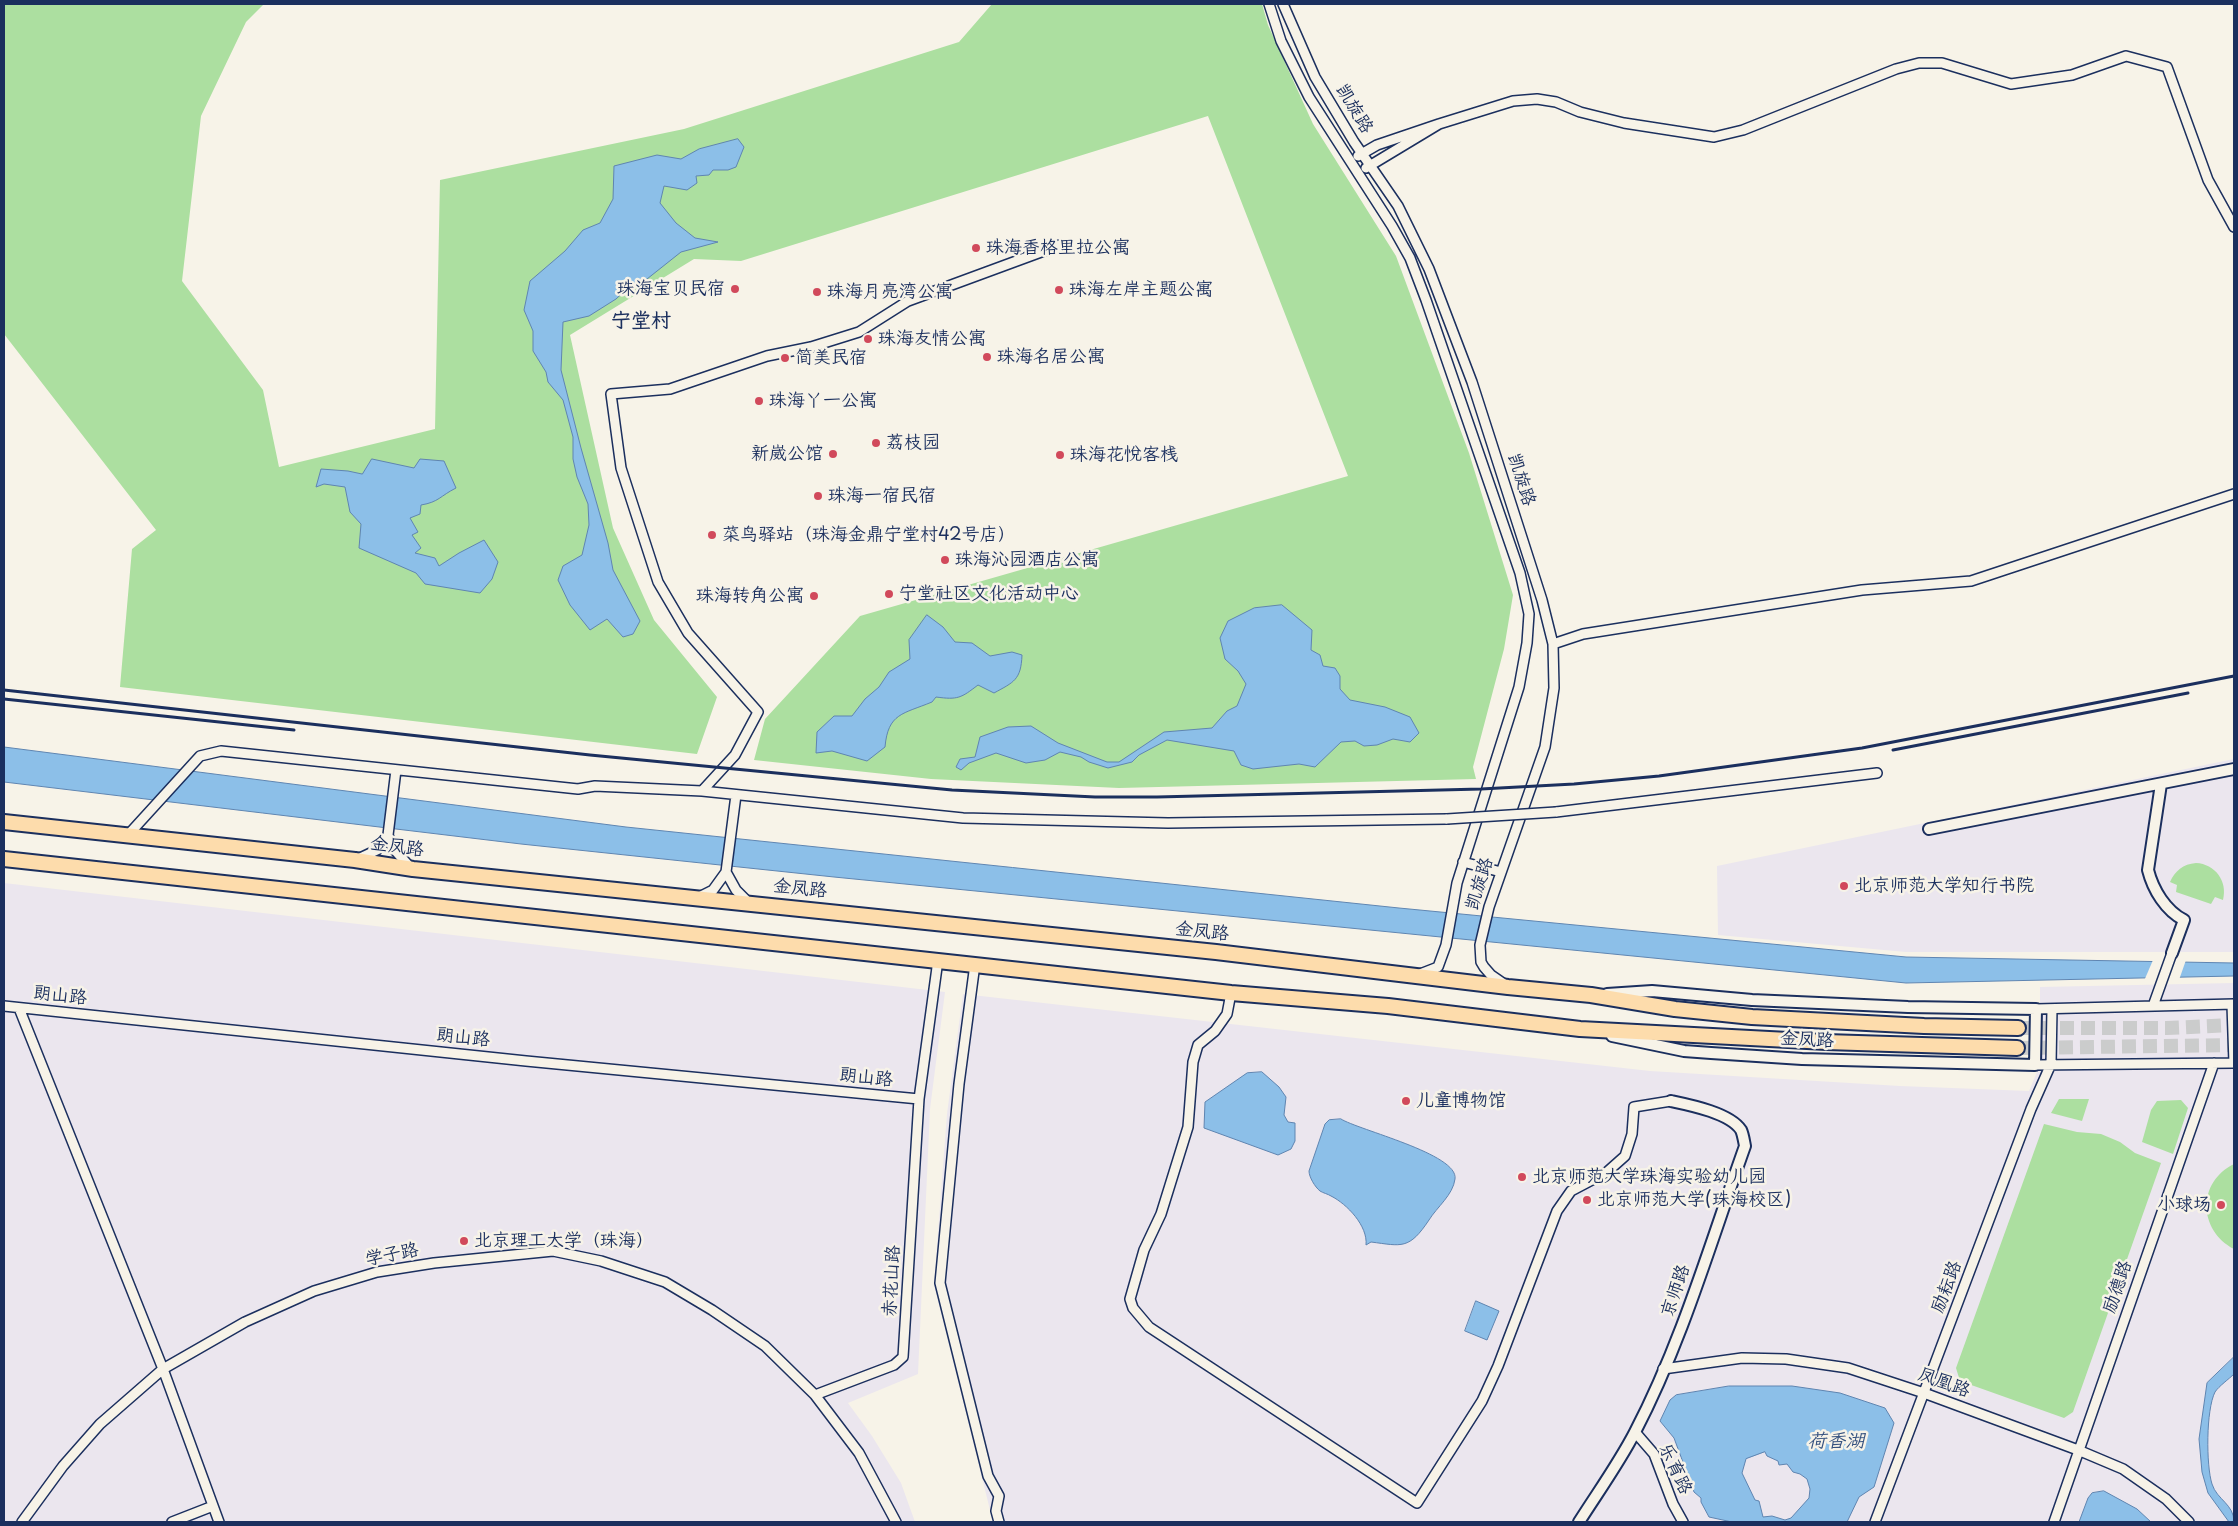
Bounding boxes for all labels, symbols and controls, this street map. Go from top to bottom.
street label: 凯旋路 [1331,80,1377,138]
place label: 珠海香格里拉公寓 [986,237,1130,259]
marker: 珠海香格里拉公寓 [970,242,982,254]
place label: 珠海宝贝民宿 [617,278,725,300]
place label: 珠海左岸主题公寓 [1069,279,1213,301]
place label: 珠海月亮湾公寓 [827,281,953,303]
marker: 珠海宝贝民宿 [729,283,741,295]
marker: 珠海左岸主题公寓 [1053,284,1065,296]
marker: 珠海月亮湾公寓 [811,286,823,298]
district label: 宁堂村 [611,309,671,333]
place label: 珠海友情公寓 [878,328,986,350]
marker: 珠海友情公寓 [862,333,874,345]
place label: 珠海名居公寓 [997,346,1105,368]
place label: 简美民宿 [795,347,867,369]
marker: 珠海名居公寓 [981,351,993,363]
marker: 简美民宿 [779,352,791,364]
place label: 珠海丫一公寓 [769,390,877,412]
marker: 珠海丫一公寓 [753,395,765,407]
place label: 荔枝园 [886,432,940,454]
marker: 荔枝园 [870,437,882,449]
place label: 新崴公馆 [751,443,823,465]
place label: 珠海花悦客栈 [1070,444,1178,466]
marker: 新崴公馆 [827,448,839,460]
marker: 珠海花悦客栈 [1054,449,1066,461]
street label: 凯旋路 [1502,451,1540,509]
place label: 珠海一宿民宿 [828,485,936,507]
marker: 珠海一宿民宿 [812,490,824,502]
place label: 菜鸟驿站（珠海金鼎宁堂村42号店） [722,524,1016,546]
marker: 菜鸟驿站（珠海金鼎宁堂村42号店） [706,529,718,541]
place label: 珠海沁园酒店公寓 [955,549,1099,571]
marker: 珠海沁园酒店公寓 [939,554,951,566]
place label: 宁堂社区文化活动中心 [899,583,1079,605]
place label: 珠海转角公寓 [696,585,804,607]
marker: 宁堂社区文化活动中心 [883,588,895,600]
marker: 珠海转角公寓 [808,590,820,602]
street label: 金凤路 [369,833,425,861]
street label: 凯旋路 [1462,855,1498,913]
street label: 金凤路 [772,875,828,903]
place label: 北京师范大学知行书院 [1854,875,2034,897]
marker: 北京师范大学知行书院 [1838,880,1850,892]
street label: 金凤路 [1174,918,1230,946]
street label: 朗山路 [32,982,88,1010]
street label: 朗山路 [435,1024,491,1052]
street label: 金凤路 [1779,1028,1835,1052]
street label: 朗山路 [838,1064,894,1092]
place label: 儿童博物馆 [1416,1090,1506,1112]
marker: 儿童博物馆 [1400,1095,1412,1107]
place label: 北京师范大学珠海实验幼儿园 [1532,1166,1766,1188]
marker: 北京师范大学珠海实验幼儿园 [1516,1171,1528,1183]
place label: 北京师范大学(珠海校区) [1597,1189,1791,1211]
marker: 北京师范大学(珠海校区) [1581,1194,1593,1206]
place label: 小球场 [2157,1194,2211,1216]
marker: 小球场 [2215,1199,2227,1211]
place label: 北京理工大学（珠海） [474,1230,654,1252]
marker: 北京理工大学（珠海） [458,1235,470,1247]
street label: 学子路 [363,1239,421,1271]
street label: 赤花山路 [879,1244,905,1318]
street label: 励耘路 [1927,1258,1967,1316]
street label: 励德路 [2099,1258,2137,1316]
street label: 京师路 [1657,1262,1695,1320]
street label: 凤凰路 [1915,1364,1973,1402]
water label: 荷香湖 [1808,1431,1864,1453]
street label: 乐育路 [1654,1440,1696,1498]

